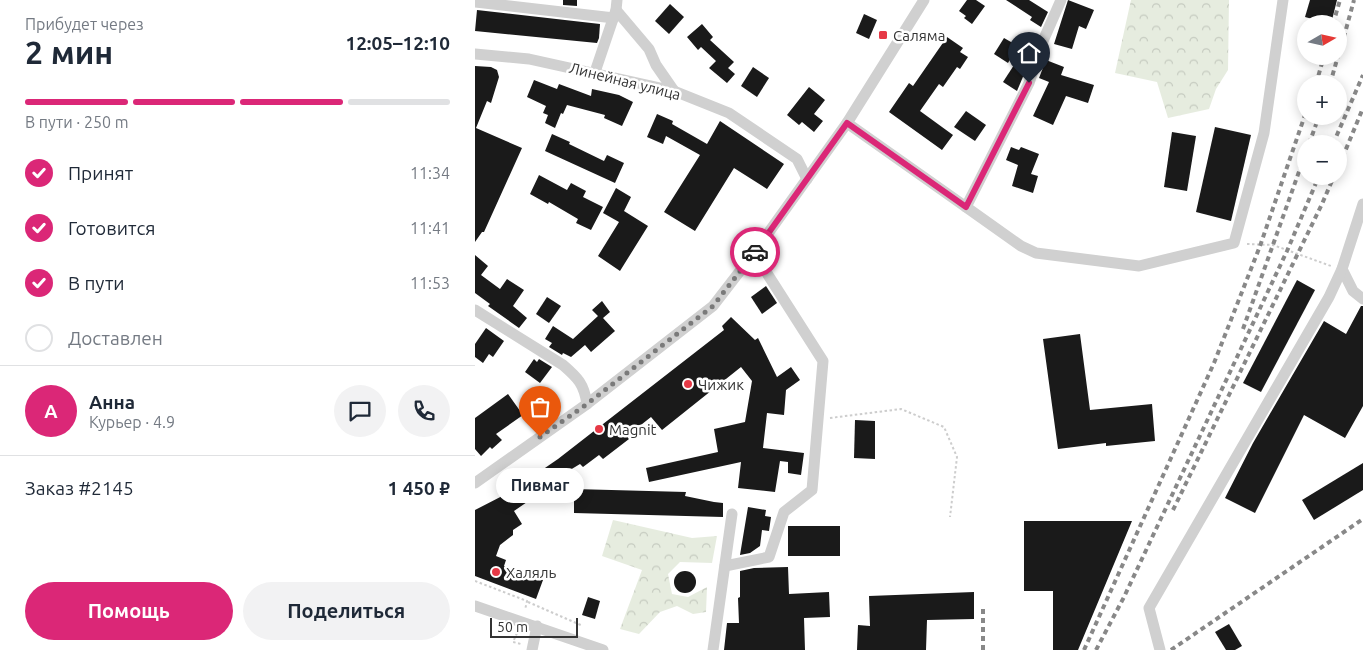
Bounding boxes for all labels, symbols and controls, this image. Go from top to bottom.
text: Прибудет через [25,15,144,33]
north arrow [1297,15,1347,65]
map controls [1297,15,1347,185]
place label: Саляма [893,27,945,44]
marker: Саляма [877,29,889,41]
text: 12:05–12:10 [345,32,450,54]
pin [1008,32,1050,83]
text: 2 мин [25,34,113,70]
icon: home [1015,39,1043,67]
street label: Линейная улица [568,59,682,103]
button: + [1297,75,1347,125]
text: В пути · 250 m [25,113,128,131]
button: − [1297,135,1347,185]
icon: check [25,159,53,187]
text: Принят [68,162,133,184]
text: 11:34 [410,164,450,182]
icon: check [25,214,53,242]
text: Готовится [68,217,155,239]
text: 11:41 [410,219,450,237]
courier [730,227,780,277]
icon: car [741,238,769,266]
icon: check [25,269,53,297]
text: В пути [68,272,125,294]
text: 11:53 [410,274,450,292]
text: Доставлен [68,327,163,349]
place label: Чижик [698,376,744,393]
marker: Чижик [682,378,694,390]
button: chat [334,385,386,437]
button: phone [398,385,450,437]
pin [519,386,561,437]
text: Анна [89,391,135,413]
icon: bag [526,393,554,421]
text: А [44,400,58,422]
text: Курьер · 4.9 [89,413,175,431]
place label: Magnit [609,421,657,438]
marker: Magnit [593,423,605,435]
callout: Пивмаг [496,467,584,502]
text: Пивмаг [511,476,569,494]
text: Заказ #2145 [25,477,134,499]
text: 1 450 ₽ [387,477,450,499]
place label: Халяль [506,564,557,581]
marker: Халяль [490,566,502,578]
button: Помощь [25,582,233,640]
button: Поделиться [243,582,450,640]
scale bar [490,615,577,638]
text: 50 m [497,619,528,635]

